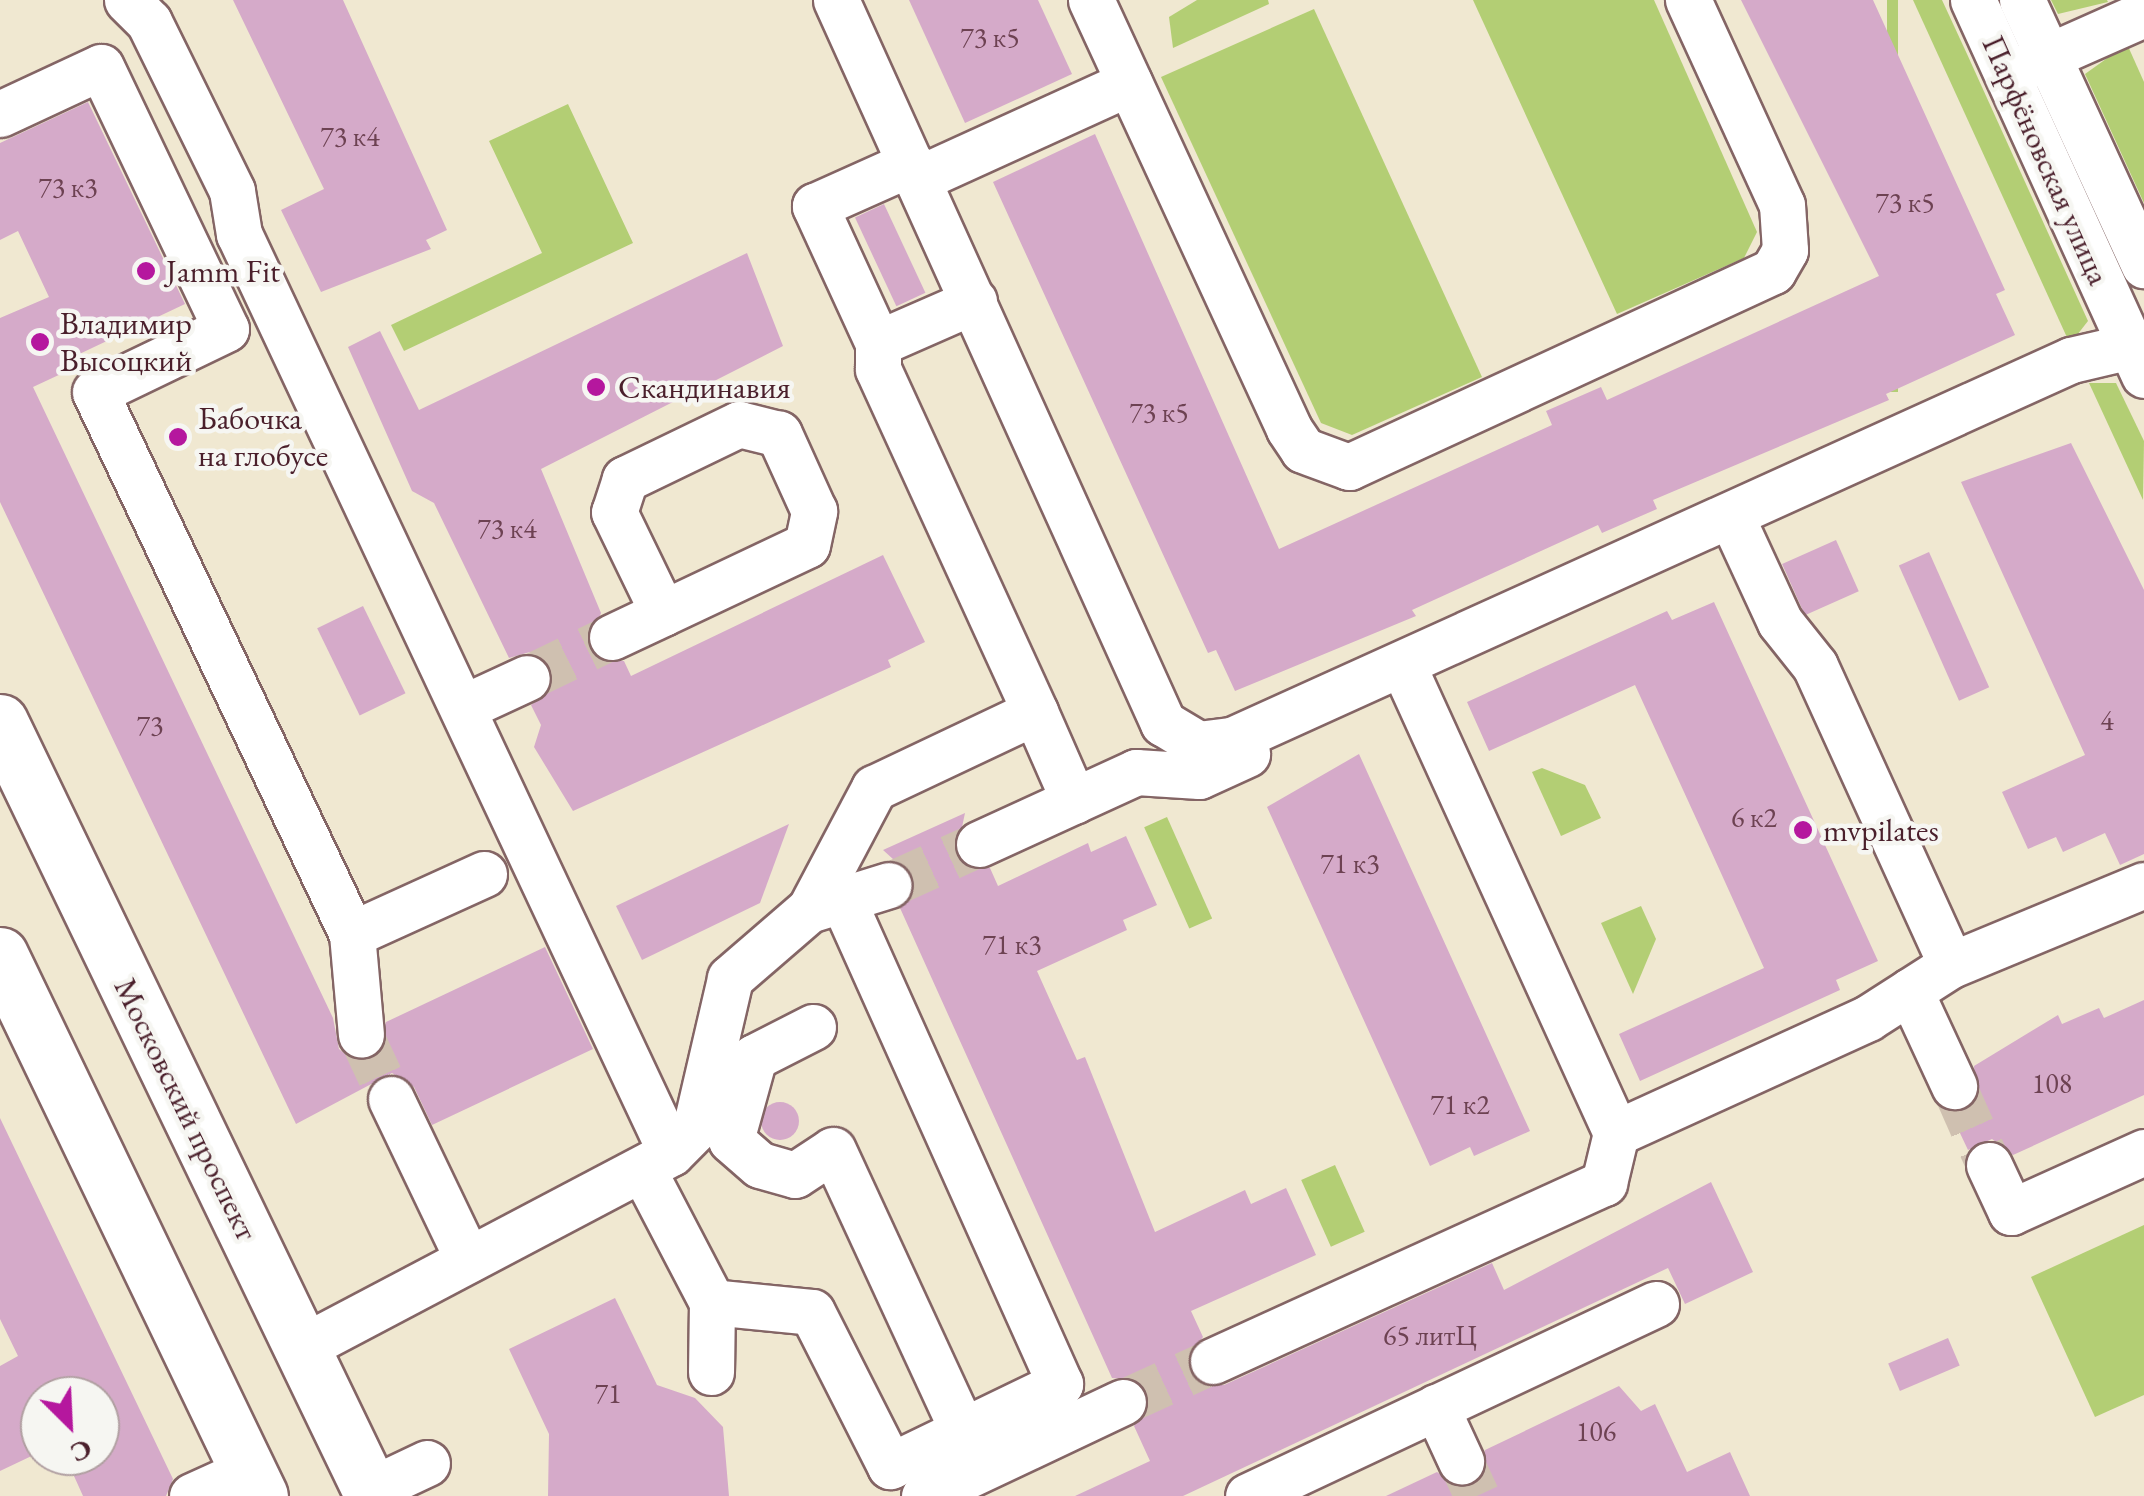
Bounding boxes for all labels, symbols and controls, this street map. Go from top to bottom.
house number: 73 к5 [960,20,1020,54]
street label: Парфёновская улица [1974,29,2118,291]
house number: 73 к4 [320,119,380,153]
house number: 73 к3 [38,170,98,204]
house number: 73 к5 [1875,185,1935,219]
place label: Jamm Fit [166,252,280,290]
marker: Jamm Fit [135,260,157,282]
place label: Владимир Высоцкий [60,305,192,380]
marker: Владимир Высоцкий [29,331,51,353]
place label: Скандинавия [618,368,791,406]
marker: Скандинавия [583,374,609,400]
house number: 73 к5 [1129,395,1189,429]
place label: Бабочка на глобусе [198,400,328,475]
marker: Бабочка на глобусе [167,426,189,448]
house number: 73 к4 [477,511,537,545]
house number: 4 [2100,703,2114,737]
house number: 73 [137,708,163,742]
house number: 6 к2 [1731,800,1777,834]
place label: mvpilates [1823,811,1939,849]
marker: mvpilates [1792,819,1814,841]
house number: 71 к3 [1320,846,1380,880]
house number: 71 к3 [982,927,1042,961]
street label: Московский проспект [106,972,266,1246]
house number: 108 [2032,1066,2072,1100]
house number: 71 к2 [1430,1087,1490,1121]
house number: 65 литЦ [1383,1318,1477,1352]
north arrow [20,1376,120,1476]
house number: 71 [595,1376,621,1410]
house number: 106 [1576,1414,1616,1448]
text: С [65,1431,98,1472]

